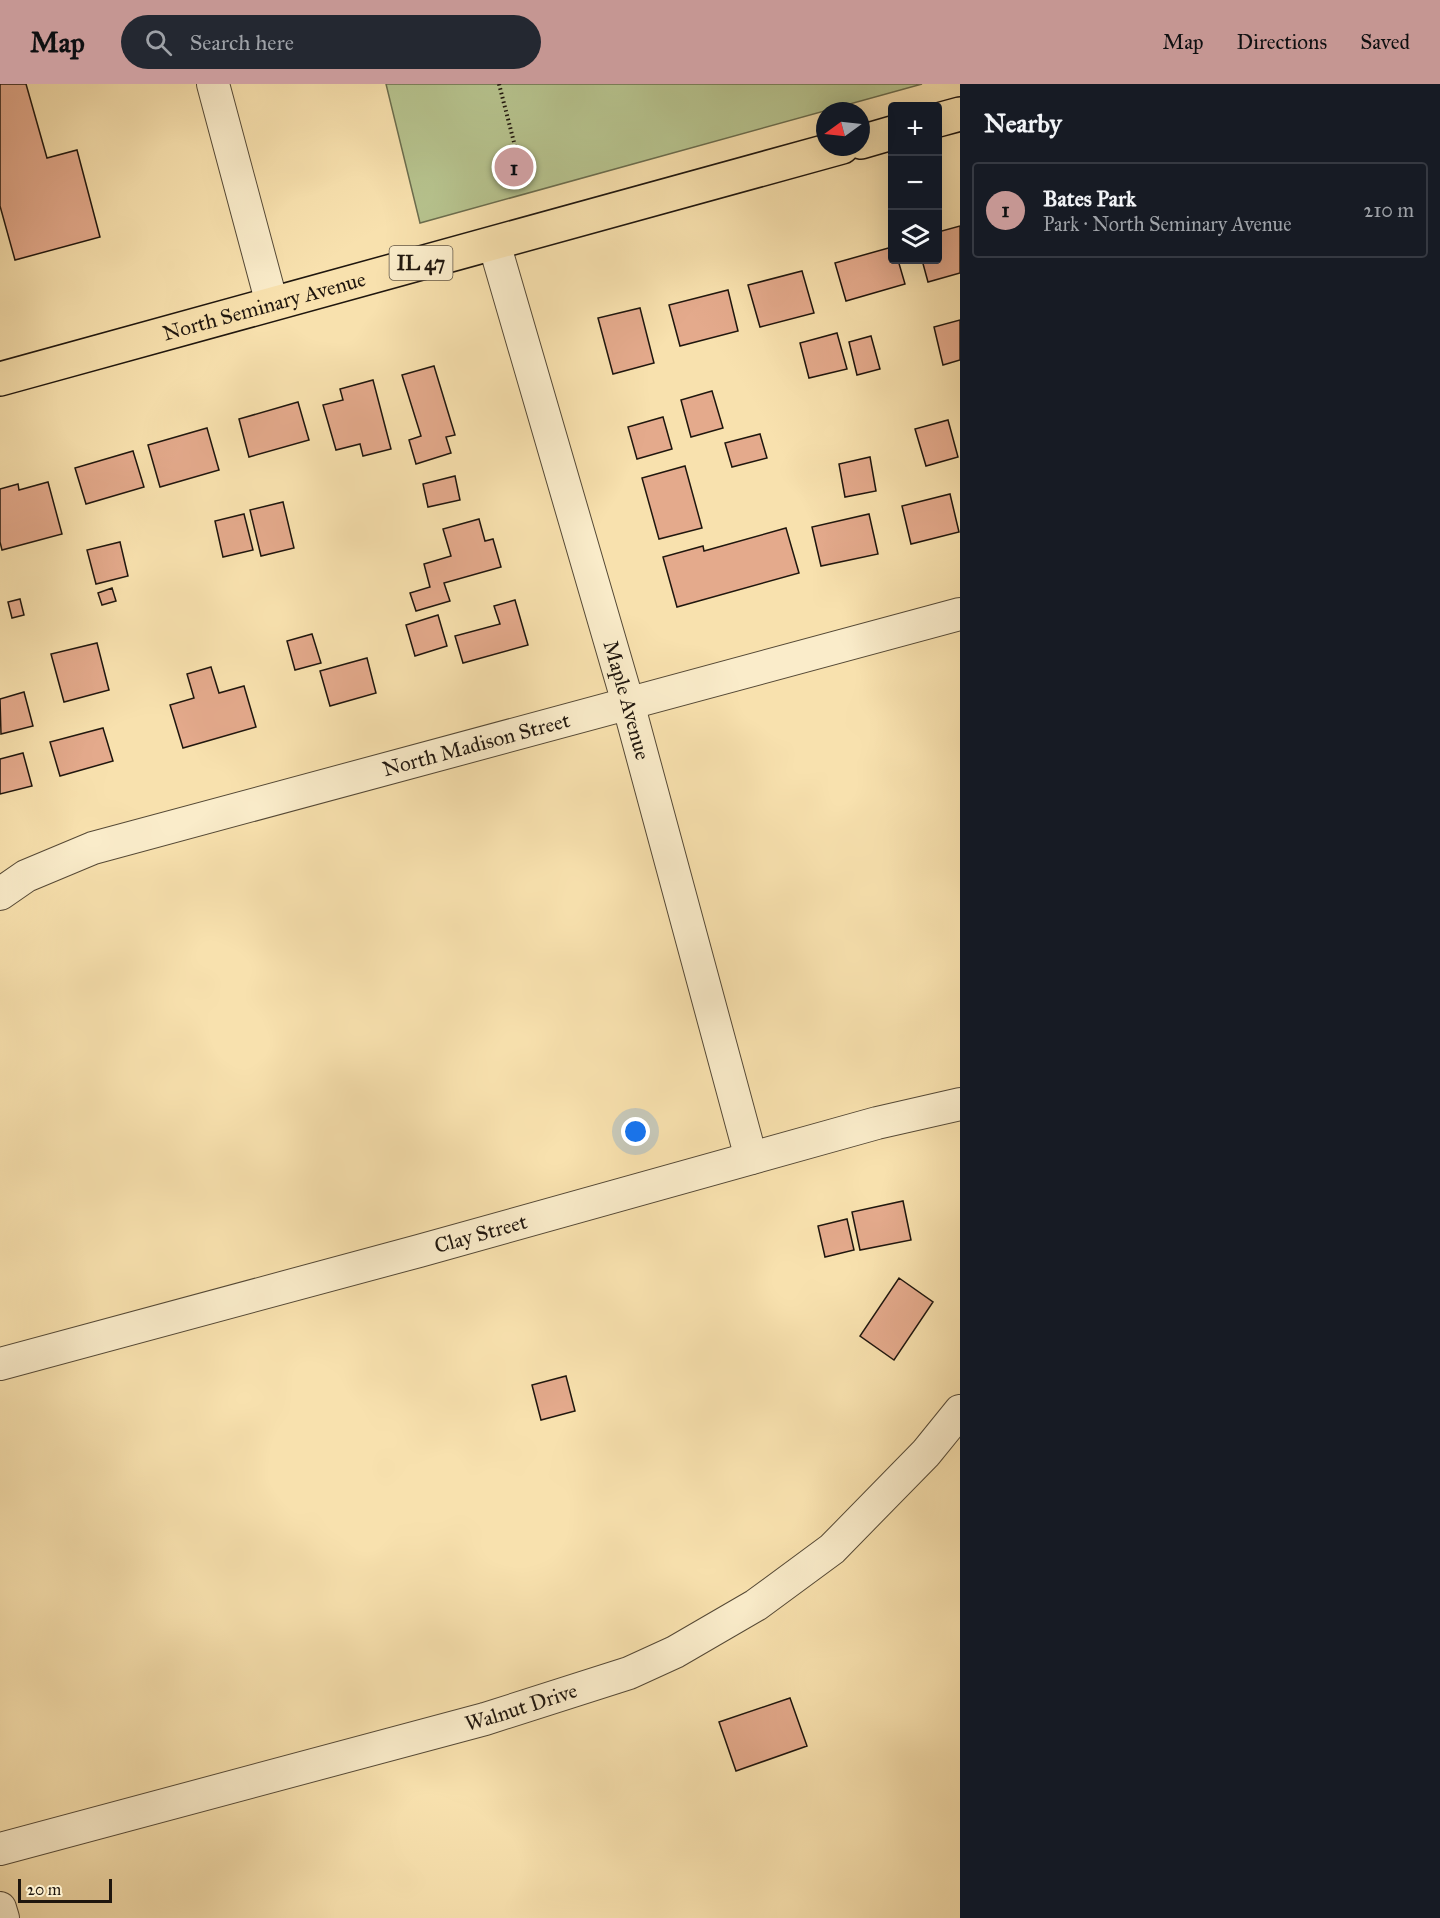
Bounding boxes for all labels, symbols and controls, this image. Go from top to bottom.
search box [121,15,541,69]
text: Map [30,25,85,60]
icon: search [142,26,175,59]
text: Search here [190,29,294,56]
text: Map [1163,29,1204,55]
text: Directions [1237,29,1327,55]
text: Saved [1360,29,1410,55]
north arrow [816,102,870,156]
map controls [888,102,942,264]
button: + [888,102,942,156]
text: Nearby [984,107,1062,139]
pin: 1 [494,144,534,190]
button: − [888,156,942,210]
text: Bates Park [1043,185,1136,212]
text: 1 [1002,198,1009,222]
text: 210 m [1364,198,1414,222]
button: layers [888,210,942,264]
text: Park · North Seminary Avenue [1043,212,1292,236]
road number: IL 47 [390,246,452,280]
street label: North Seminary Avenue [160,266,369,347]
street label: Maple Avenue [597,637,656,763]
street label: North Madison Street [379,707,573,782]
your location [621,1117,650,1146]
street label: Clay Street [431,1208,531,1259]
street label: Walnut Drive [462,1677,581,1737]
scale bar [18,1876,112,1904]
text: 20 m [27,1880,61,1899]

